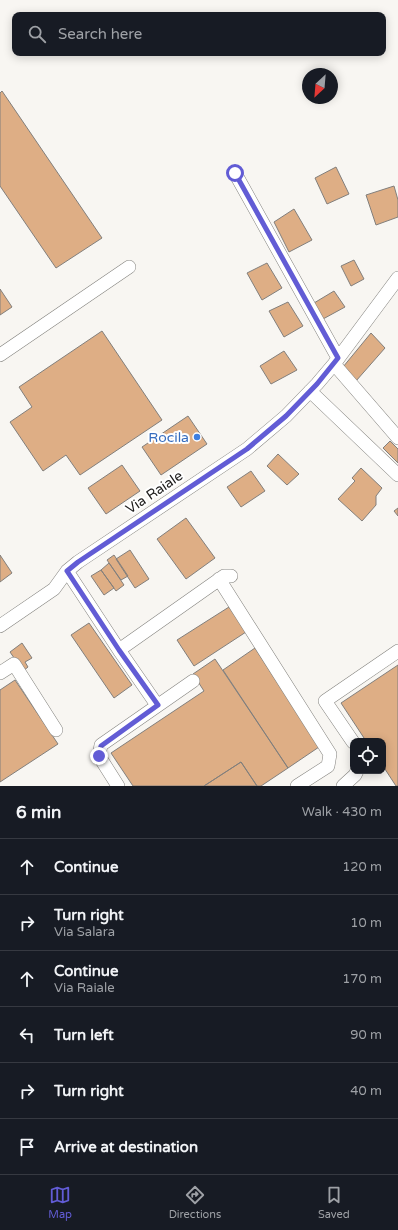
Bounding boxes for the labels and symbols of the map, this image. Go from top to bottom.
north arrow [302,68,338,104]
route start [226,164,244,182]
place label: Rocila [148,429,189,446]
marker: Rocila [192,432,202,442]
street label: Via Raiale [123,467,186,518]
route end [90,747,108,765]

